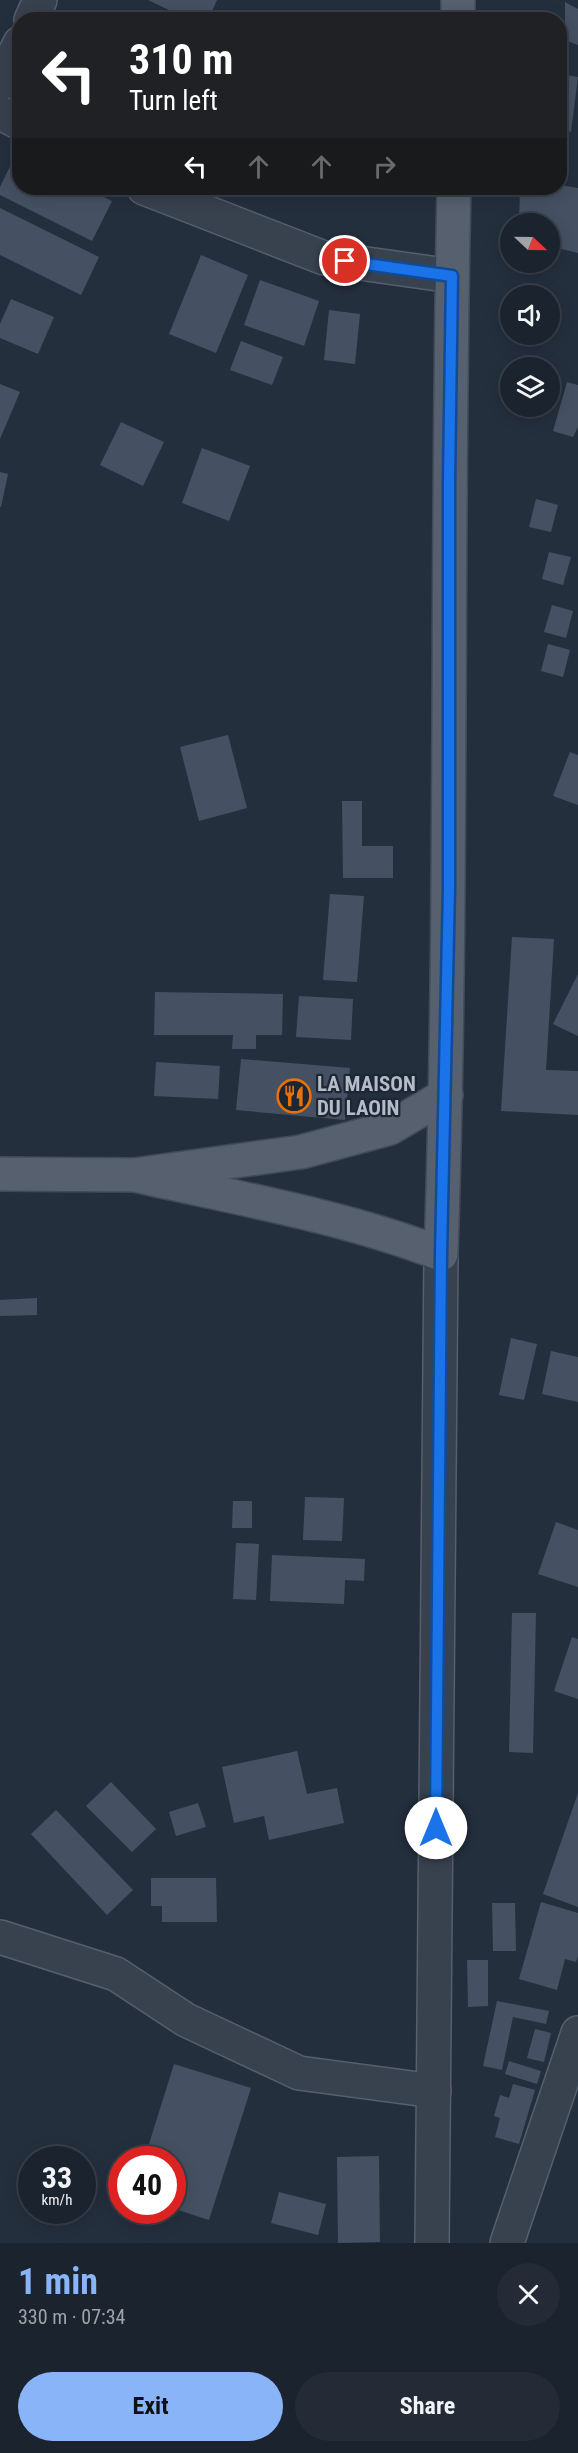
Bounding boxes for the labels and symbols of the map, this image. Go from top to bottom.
north arrow [500,213,560,273]
pin [319,235,370,286]
place label: LA MAISON DU LAOIN [317,1072,416,1120]
restaurant icon: LA MAISON DU LAOIN [276,1078,312,1114]
position arrow [404,1796,468,1860]
speed limit sign: 40 [108,2146,186,2224]

